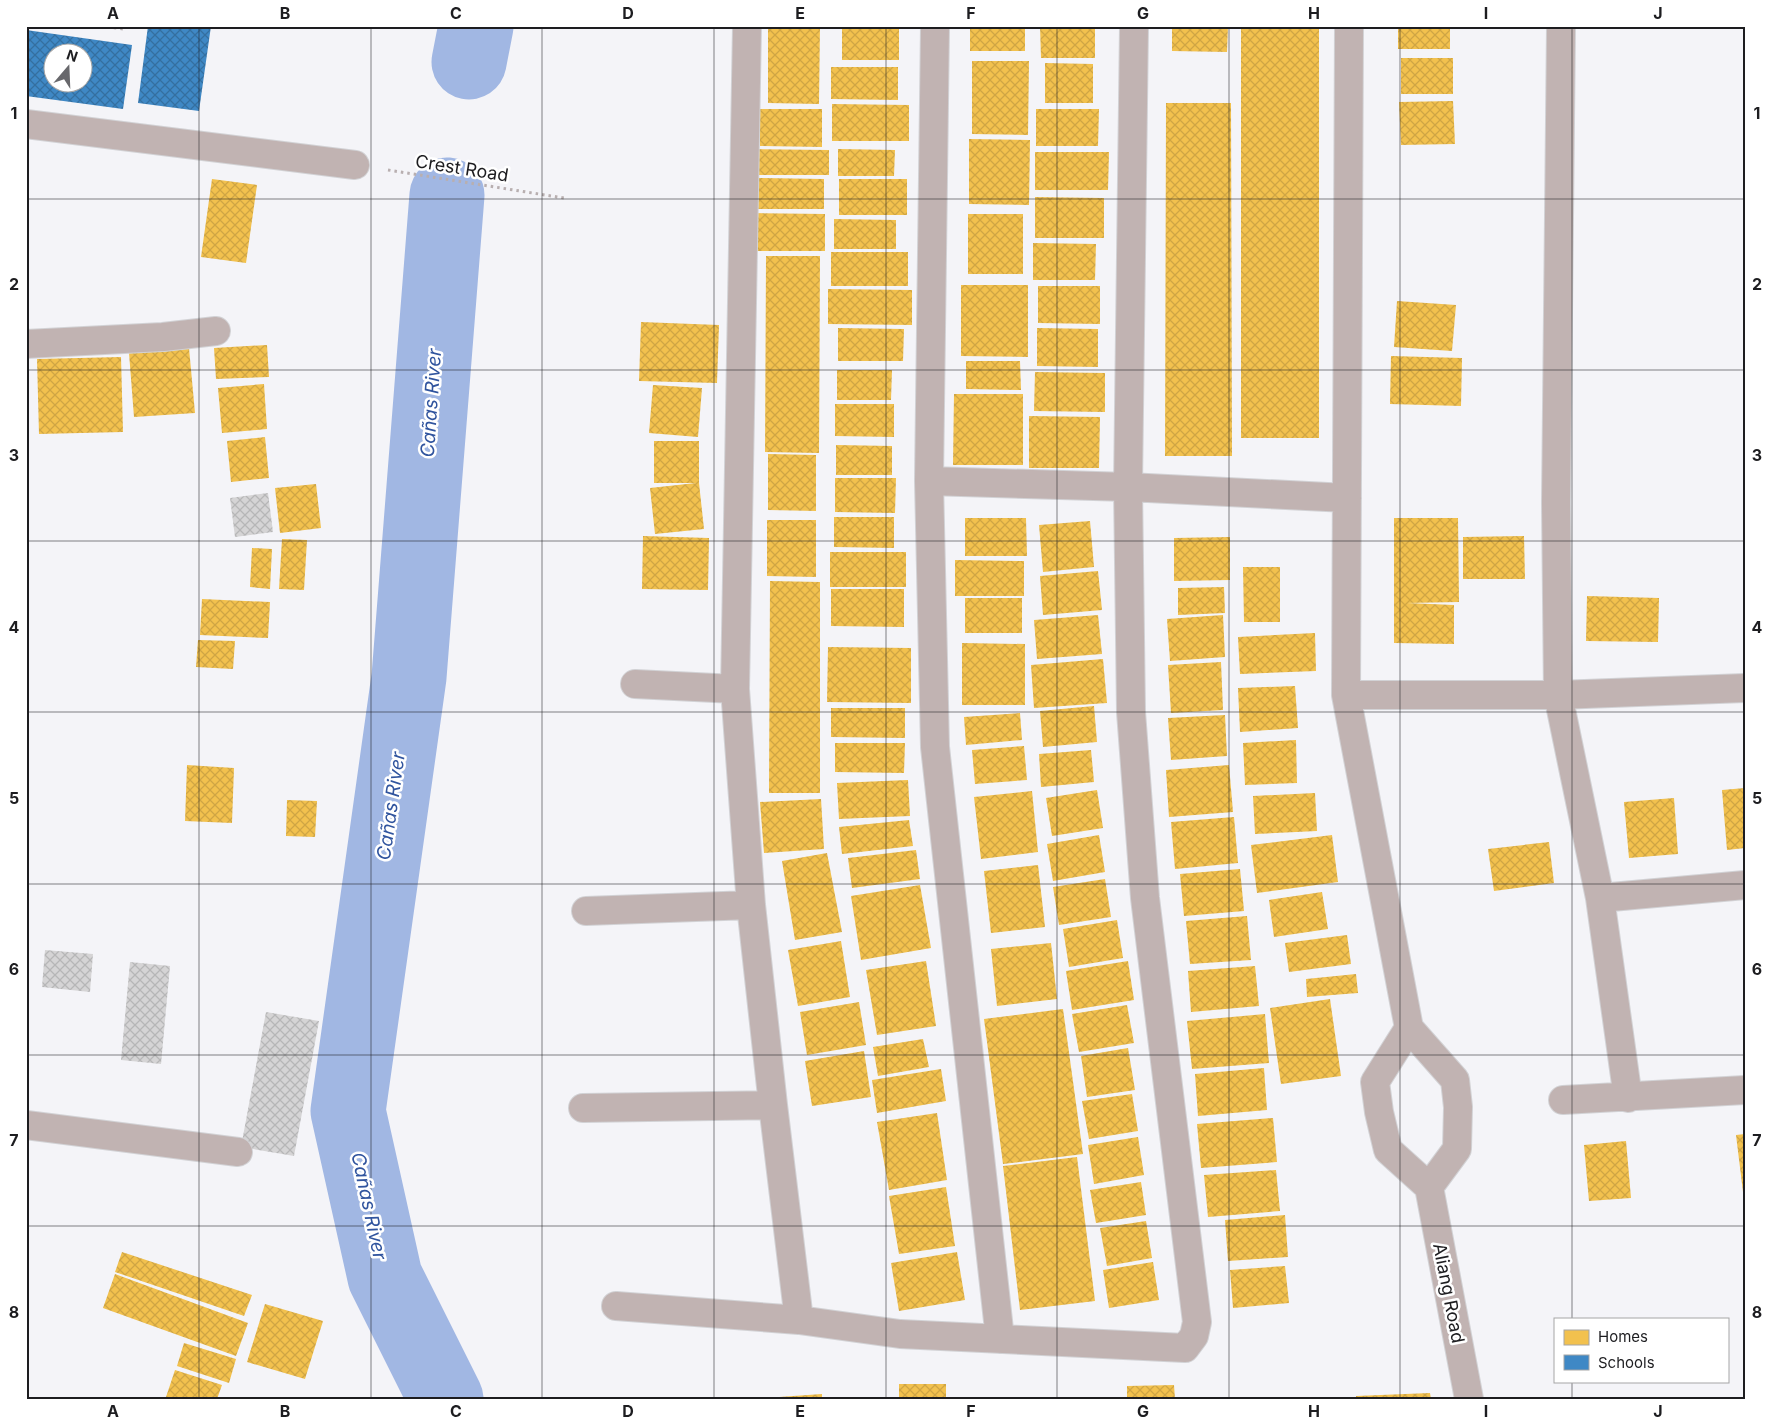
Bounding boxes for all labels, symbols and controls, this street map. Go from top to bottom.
text: A [107,3,119,23]
text: B [280,3,290,23]
text: C [450,3,462,23]
text: D [622,3,634,23]
text: E [795,3,805,23]
text: F [966,3,976,23]
text: G [1137,3,1149,23]
text: H [1308,3,1320,23]
text: I [1484,3,1488,23]
text: J [1653,3,1663,23]
north arrow [42,42,92,92]
text: N [65,45,80,65]
text: 1 [11,103,17,123]
text: 1 [1754,103,1760,123]
street label: Crest Road [414,150,510,186]
text: 2 [9,274,19,294]
text: 2 [1752,274,1762,294]
water label: Cañas River [416,347,446,458]
text: 3 [9,445,19,465]
text: 3 [1752,445,1762,465]
text: 4 [9,617,20,637]
text: 4 [1752,617,1763,637]
water label: Cañas River [372,750,410,862]
text: 5 [9,788,19,808]
text: 5 [1752,788,1762,808]
text: 6 [9,959,19,979]
text: 6 [1752,959,1762,979]
text: 7 [9,1130,19,1150]
text: 7 [1752,1130,1762,1150]
water label: Cañas River [346,1150,392,1263]
street label: Aliang Road [1429,1241,1469,1345]
text: 8 [9,1302,19,1322]
text: 8 [1752,1302,1762,1322]
legend [1554,1318,1728,1382]
text: Homes [1598,1327,1648,1346]
text: Schools [1598,1353,1655,1372]
text: A [107,1401,119,1421]
text: B [280,1401,290,1421]
text: C [450,1401,462,1421]
text: D [622,1401,634,1421]
text: E [795,1401,805,1421]
text: F [966,1401,976,1421]
text: G [1137,1401,1149,1421]
text: H [1308,1401,1320,1421]
text: I [1484,1401,1488,1421]
text: J [1653,1401,1663,1421]

